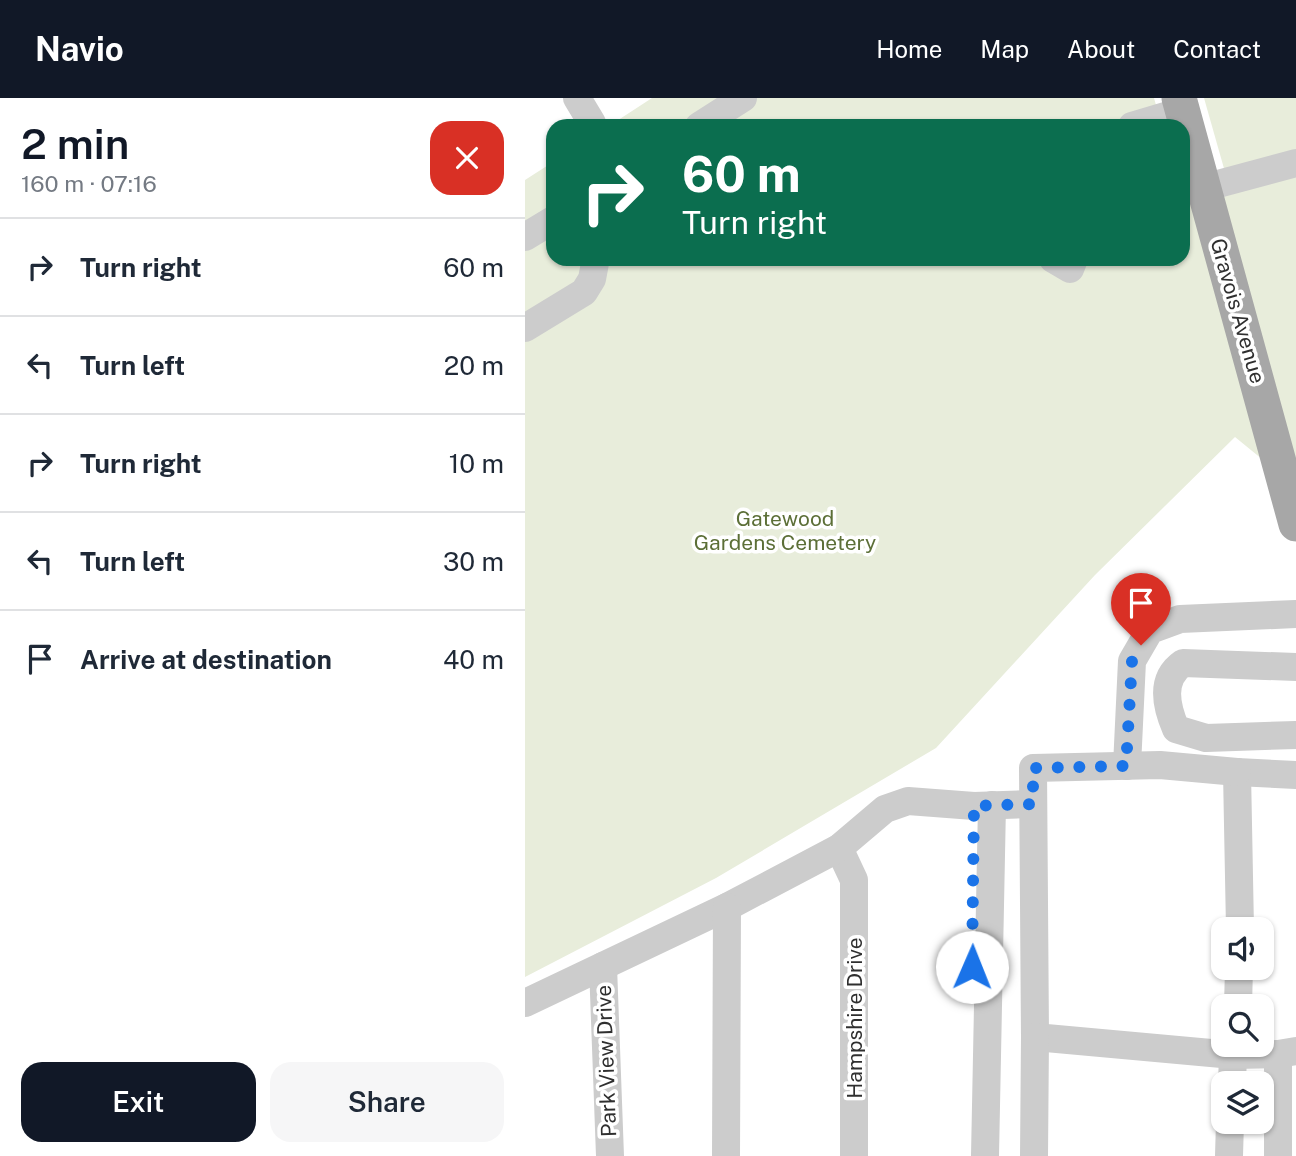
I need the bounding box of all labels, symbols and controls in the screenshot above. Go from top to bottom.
text: Navio [35,30,124,68]
text: Home [876,35,942,63]
text: Map [980,35,1029,63]
text: About [1067,35,1135,63]
text: Contact [1173,35,1261,63]
text: 2 min [21,119,129,168]
button: close [430,121,504,195]
text: 60 m [682,145,801,203]
icon: right [567,147,658,238]
text: 160 m · 07:16 [21,170,157,197]
text: Turn right [682,204,827,241]
street label: Gravois Avenue [1205,236,1271,386]
icon: right [21,248,59,286]
text: Turn right [80,252,202,283]
text: 60 m [443,252,504,283]
icon: left [21,346,59,384]
text: Turn left [80,350,185,381]
text: 20 m [444,350,504,381]
icon: right [21,444,59,482]
text: Turn right [80,448,202,479]
text: 10 m [449,448,504,479]
park label: Gatewood Gardens Cemetery [694,506,876,555]
icon: left [21,542,59,580]
text: Turn left [80,546,185,577]
text: 30 m [443,546,504,577]
pin [1111,573,1171,645]
icon: arrive [1122,584,1160,622]
icon: arrive [21,640,59,678]
text: Arrive at destination [80,644,332,675]
text: 40 m [443,644,504,675]
map controls [1211,917,1274,1134]
button: sound [1211,917,1274,980]
position arrow [935,930,1009,1004]
street label: Hampshire Drive [842,937,867,1099]
street label: Park View Drive [591,985,621,1137]
button: search [1211,994,1274,1057]
button: Exit [21,1062,256,1142]
button: Share [270,1062,504,1142]
button: layers [1211,1071,1274,1134]

